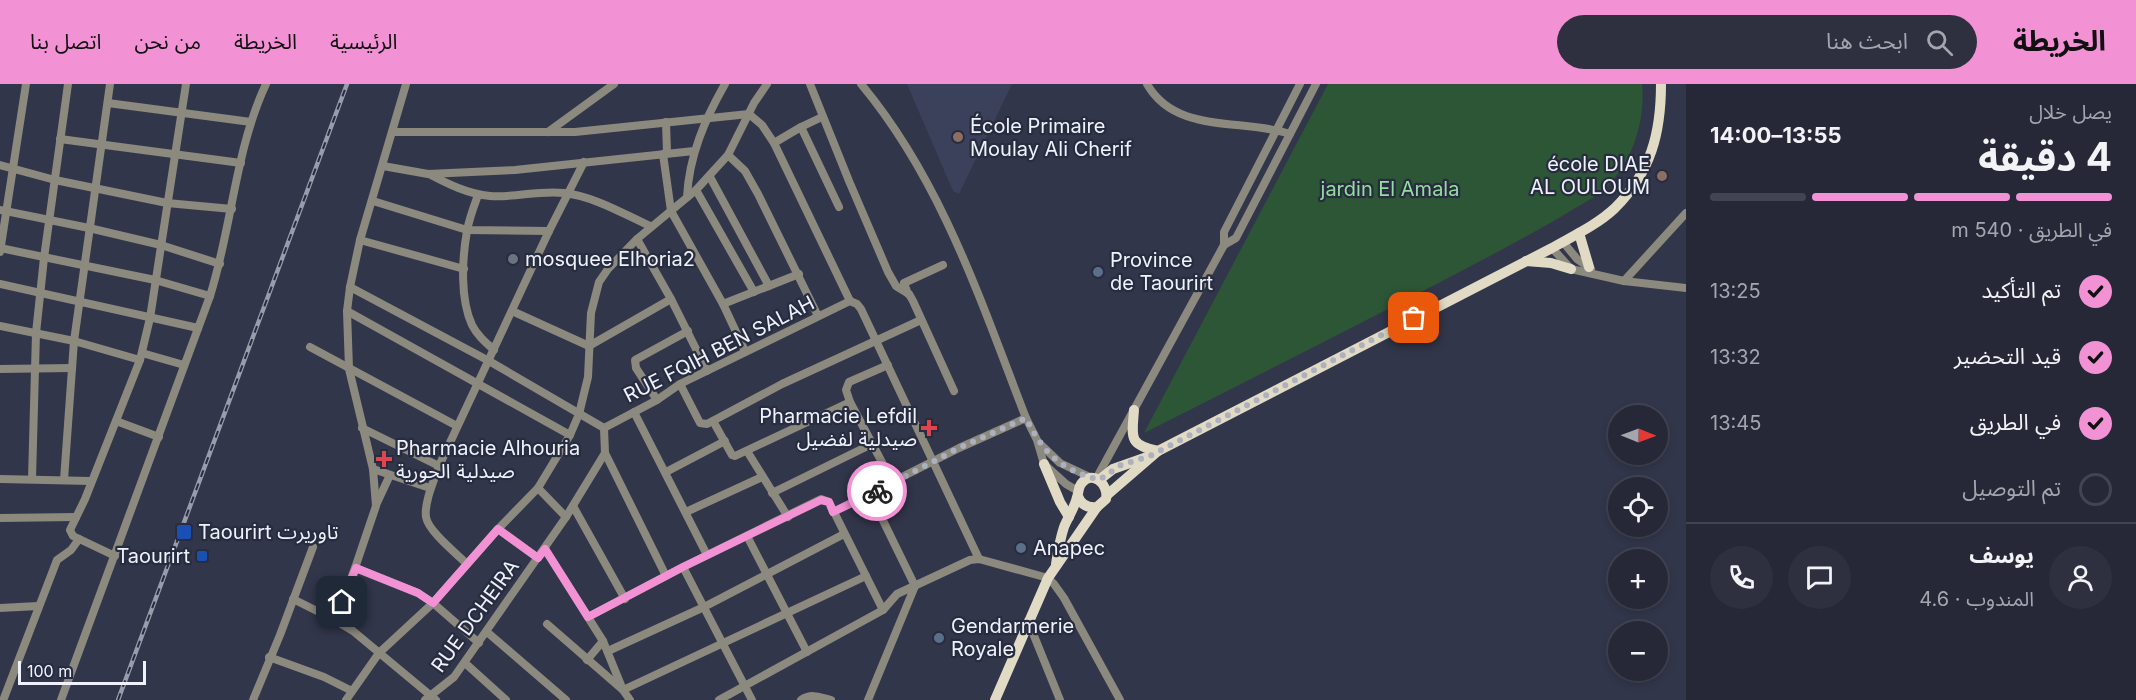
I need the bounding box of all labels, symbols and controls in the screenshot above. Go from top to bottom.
search box [1557,15,1977,69]
text: الخريطة [2013,24,2106,58]
icon: search [1923,26,1956,59]
text: ابحث هنا [1826,28,1908,54]
text: اتصل بنا [30,29,101,54]
text: من نحن [134,29,201,54]
text: الخريطة [234,29,297,54]
text: الرئيسية [330,29,397,54]
text: يصل خلال [2029,100,2112,124]
place label: École Primaire Moulay Ali Cherif [970,113,1132,161]
text: 13:55–14:00 [1710,122,1842,148]
marker: École Primaire Moulay Ali Cherif [951,130,965,144]
text: 4 دقيقة [1978,133,2112,180]
place label: école DIAE AL OULOUM [1530,152,1650,199]
marker: école DIAE AL OULOUM [1655,169,1669,183]
park label: jardin El Amala [1320,177,1459,201]
text: في الطريق · 540 m [1951,218,2112,242]
place label: mosquee Elhoria2 [525,247,695,271]
place label: Province de Taourirt [1110,248,1214,295]
marker: mosquee Elhoria2 [506,252,520,266]
marker: Province de Taourirt [1091,265,1105,279]
icon: check [2079,275,2112,308]
text: تم التأكيد [1981,277,2061,303]
text: 13:25 [1710,279,1761,303]
street label: RUE FQIH BEN SALAH [620,290,818,408]
pin [1388,292,1439,343]
icon: bag [1397,301,1430,334]
icon: check [2079,341,2112,374]
text: قيد التحضير [1954,343,2061,369]
text: 13:32 [1710,345,1761,369]
place label: Pharmacie Lefdil صيدلية لفضيل [759,404,917,451]
north arrow [1608,405,1668,465]
map controls [1608,405,1668,681]
icon: check [2079,407,2112,440]
text: في الطريق [1970,409,2061,435]
text: 13:45 [1710,411,1761,435]
marker: Pharmacie Lefdil صيدلية لفضيل [922,421,936,435]
place label: Pharmacie Alhouria صيدلية الحورية [396,436,580,483]
marker: Pharmacie Alhouria صيدلية الحورية [377,452,391,466]
courier [847,461,907,521]
icon: bike [861,475,894,508]
text: تم التوصيل [1962,475,2061,501]
button: locate [1608,477,1668,537]
place label: Taourirt تاوريرت [198,520,339,544]
marker: Taourirt تاوريرت [175,523,193,541]
place label: Anapec [1033,536,1105,560]
marker: Anapec [1014,541,1028,555]
text: يوسف [1969,542,2034,568]
place label: Taourirt [116,544,190,568]
button: phone [1710,546,1773,609]
button: chat [1788,546,1851,609]
button: person [2049,546,2112,609]
marker: Taourirt [195,549,209,563]
button: + [1608,549,1668,609]
street label: RUE DCHEIRA [426,555,524,677]
pin [316,576,367,627]
icon: home [325,585,358,618]
text: المندوب · 4.6 [1919,587,2034,611]
place label: Gendarmerie Royale [951,614,1074,661]
button: − [1608,621,1668,681]
marker: Gendarmerie Royale [932,631,946,645]
scale bar [18,658,146,686]
text: 100 m [27,661,72,681]

